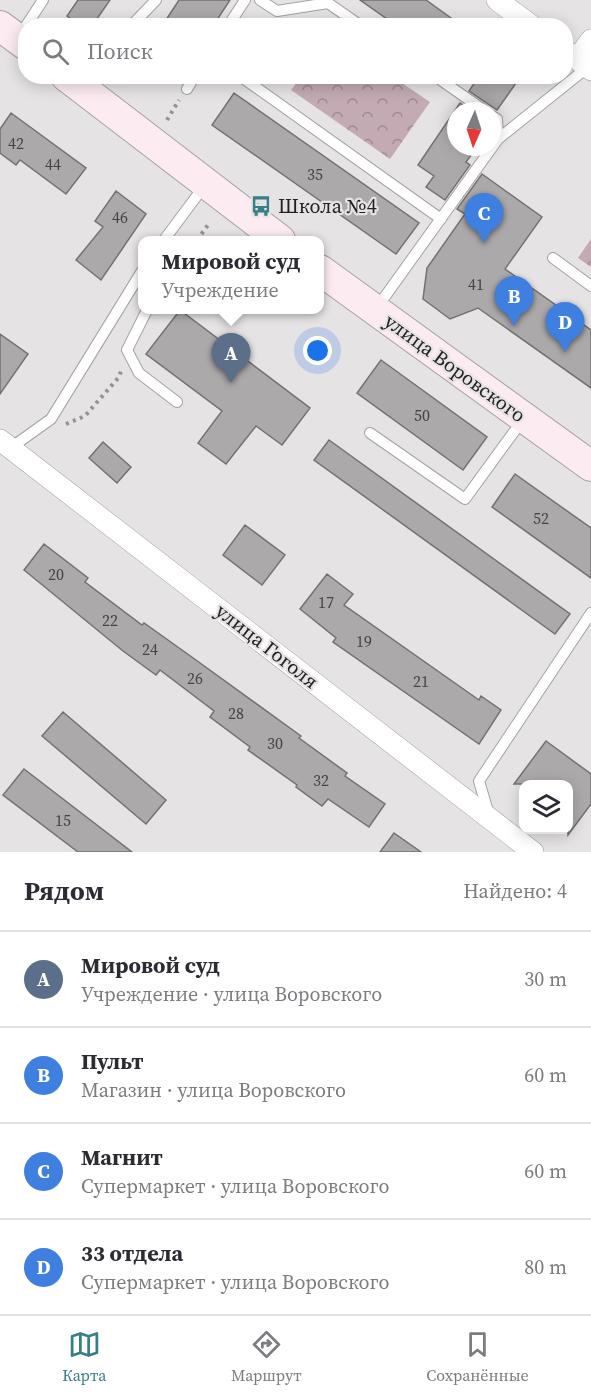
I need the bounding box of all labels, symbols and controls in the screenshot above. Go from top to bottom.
search box [18,18,573,84]
icon: search [39,35,72,68]
text: Поиск [87,36,153,66]
north arrow [447,102,501,156]
house number: 42 [8,132,24,154]
house number: 44 [45,153,61,175]
house number: 35 [307,163,323,185]
place label: Школа №4 [278,192,377,220]
bus stop icon: Школа №4 [249,194,273,218]
pin: C [464,194,504,243]
house number: 46 [112,206,128,228]
popup [138,236,324,314]
text: Мировой суд [162,246,300,276]
house number: 41 [468,273,484,295]
text: Учреждение [162,276,279,304]
pin: B [494,276,534,326]
pin: D [546,302,584,352]
street label: улица Воровского [379,307,531,429]
pin: A [212,334,250,383]
your location [303,336,332,365]
house number: 50 [414,404,430,426]
house number: 52 [533,507,549,529]
house number: 20 [48,563,64,585]
house number: 17 [318,591,334,613]
street label: улица Гоголя [210,597,324,695]
house number: 22 [102,609,118,631]
house number: 19 [356,630,372,652]
house number: 24 [142,638,158,660]
house number: 26 [187,667,203,689]
house number: 21 [413,670,429,692]
house number: 28 [228,702,244,724]
house number: 30 [267,732,283,754]
house number: 32 [313,769,329,791]
map controls [519,780,573,834]
button: layers [519,780,573,834]
house number: 15 [55,809,71,831]
text: Рядом [24,873,104,909]
text: Найдено: 4 [463,877,567,905]
text: Мировой суд [81,950,220,980]
text: A [37,965,50,993]
text: 30 m [524,965,567,993]
text: Учреждение · улица Воровского [81,980,382,1008]
text: Пульт [81,1046,143,1076]
text: B [37,1061,50,1089]
text: 60 m [524,1061,567,1089]
text: Магазин · улица Воровского [81,1076,346,1104]
text: Магнит [81,1142,163,1172]
text: C [37,1157,50,1185]
text: 60 m [524,1157,567,1185]
text: Супермаркет · улица Воровского [81,1172,389,1200]
text: 33 отдела [81,1238,183,1268]
text: D [36,1253,51,1281]
text: 80 m [524,1253,567,1281]
text: Супермаркет · улица Воровского [81,1268,389,1296]
tab: Карта [62,1328,106,1386]
tab: Маршрут [231,1328,302,1386]
tab: Сохранённые [426,1328,529,1386]

